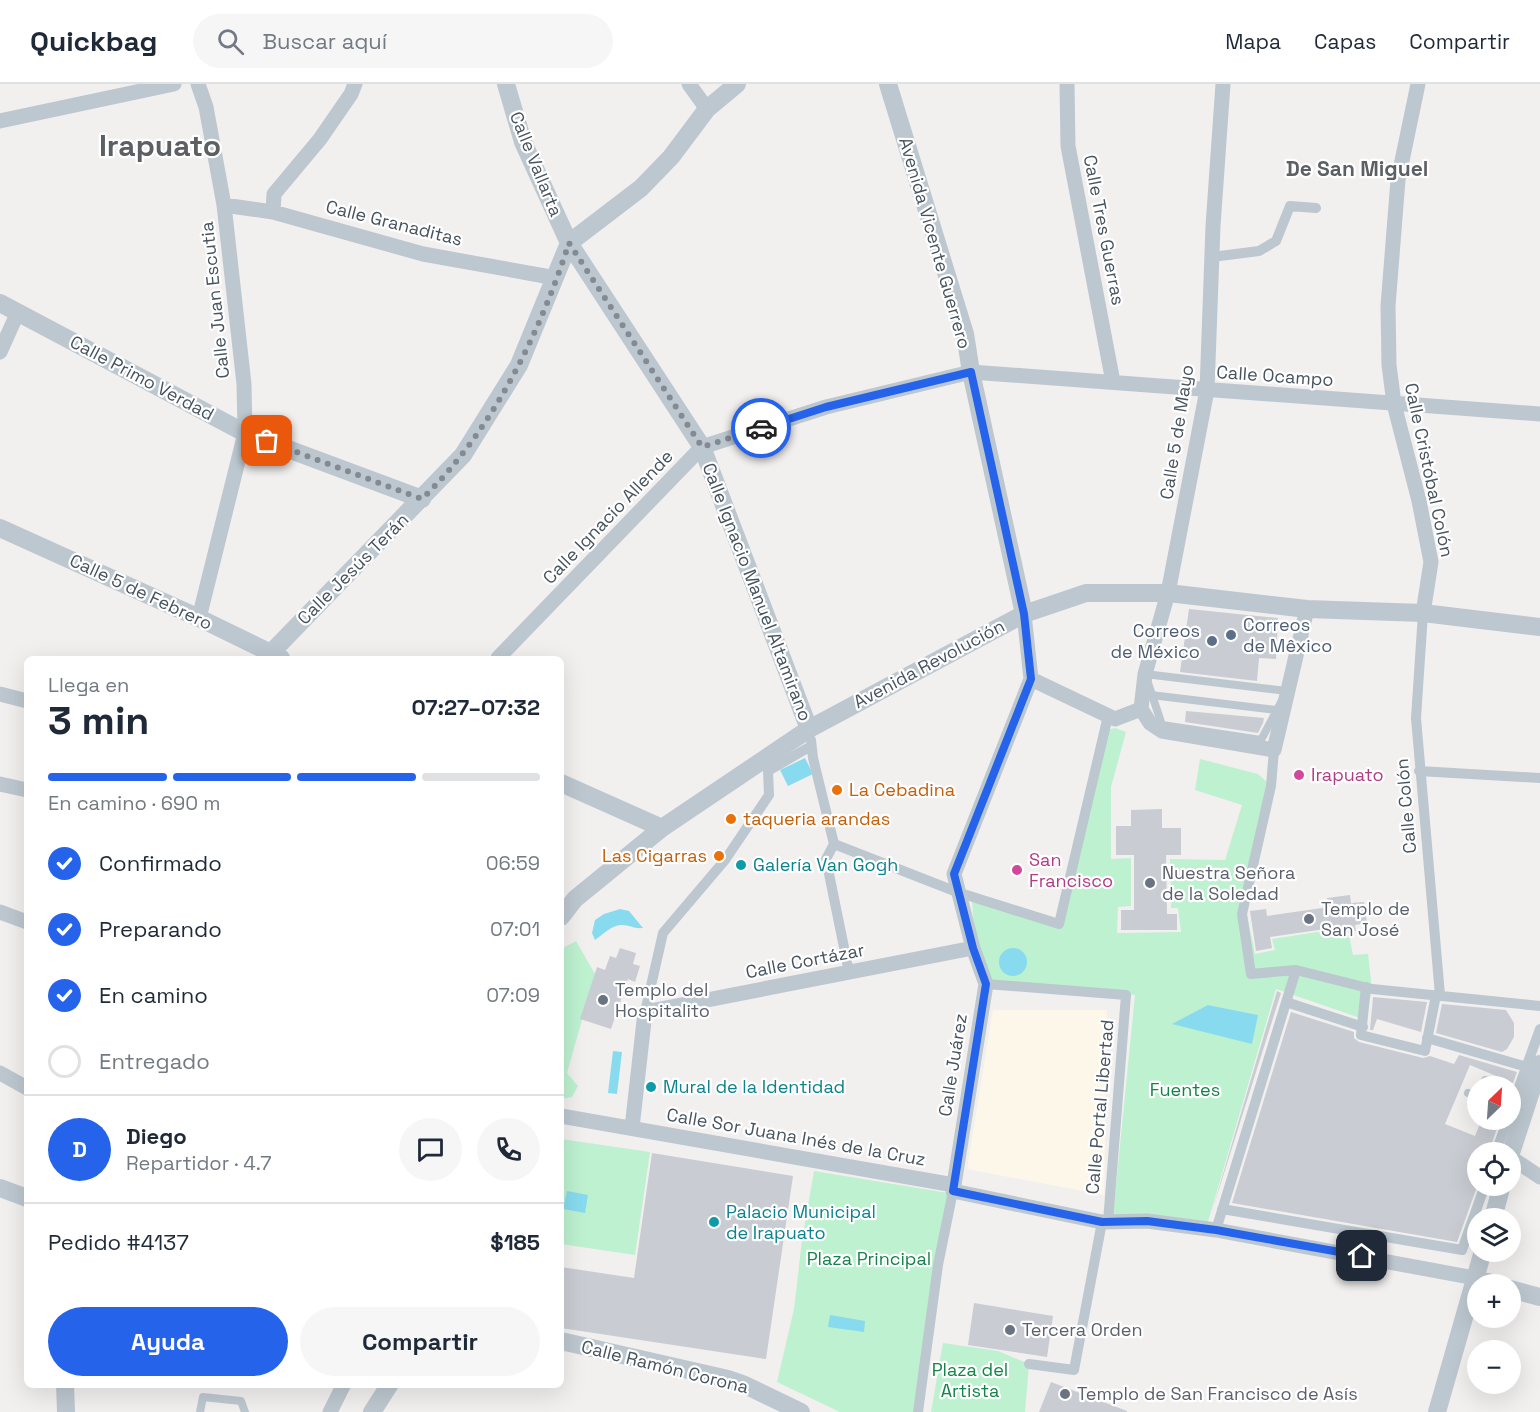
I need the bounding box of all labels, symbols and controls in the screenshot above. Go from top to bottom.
search box [193,14,613,68]
text: Quickbag [30,23,157,59]
icon: search [214,25,247,58]
text: Buscar aquí [262,27,387,55]
text: Mapa [1225,28,1281,55]
text: Capas [1314,28,1376,55]
text: Compartir [1409,28,1510,55]
street label: Calle Vallarta [505,108,568,220]
district label: Irapuato [99,126,221,165]
street label: Avenida Vicente Guerrero [894,135,977,351]
street label: Calle Tres Guerras [1079,153,1130,307]
district label: De San Miguel [1286,155,1428,182]
street label: Calle Granaditas [323,194,465,251]
street label: Calle Juan Escutia [195,220,234,380]
street label: Calle Primo Verdad [66,330,218,425]
street label: Calle Ocampo [1216,360,1334,391]
street label: Calle 5 de Mayo [1155,363,1199,501]
street label: Calle Cristóbal Colón [1400,381,1459,559]
courier [731,398,791,458]
icon: car [745,412,778,445]
pin [241,415,292,466]
icon: bag [250,424,283,457]
street label: Calle Ignacio Allende [538,445,678,589]
street label: Calle Ignacio Manuel Altamirano [698,460,817,724]
street label: Calle Jesús Terán [292,508,413,629]
street label: Calle 5 de Febrero [66,548,216,635]
place label: Correos de Mêxico [1243,613,1332,657]
street label: Avenida Revolución [849,614,1008,713]
place label: Correos de México [1111,619,1200,663]
marker: Correos de Mêxico [1224,628,1238,642]
marker: Correos de México [1205,634,1219,648]
text: Llega en [48,672,129,698]
text: 07:27–07:32 [411,693,540,721]
text: 3 min [48,696,149,745]
street label: Calle Colón [1390,758,1421,854]
place label: Irapuato [1311,763,1384,786]
marker: Irapuato [1292,768,1306,782]
place label: La Cebadina [849,778,955,801]
marker: La Cebadina [830,783,844,797]
text: En camino · 690 m [48,790,221,816]
place label: taqueria arandas [743,807,890,830]
marker: taqueria arandas [724,812,738,826]
place label: Las Cigarras [602,844,707,867]
icon: check [48,847,81,880]
place label: San Francisco [1029,848,1113,892]
text: Confirmado [99,849,222,877]
marker: Las Cigarras [712,849,726,863]
text: 06:59 [486,850,540,876]
place label: Galería Van Gogh [753,853,898,876]
marker: Galería Van Gogh [734,858,748,872]
place label: Nuestra Señora de la Soledad [1162,861,1295,905]
marker: San Francisco [1010,863,1024,877]
marker: Nuestra Señora de la Soledad [1143,876,1157,890]
place label: Templo de San José [1321,897,1410,941]
marker: Templo de San José [1302,912,1316,926]
icon: check [48,913,81,946]
text: Preparando [99,915,222,943]
text: 07:01 [490,916,540,942]
street label: Calle Cortázar [744,938,866,983]
place label: Templo del Hospitalito [615,978,710,1022]
icon: check [48,979,81,1012]
text: En camino [99,981,208,1009]
text: 07:09 [486,982,540,1008]
marker: Templo del Hospitalito [596,993,610,1007]
street label: Calle Juárez [933,1012,972,1118]
street label: Calle Portal Libertad [1080,1019,1119,1195]
text: Entregado [99,1047,210,1075]
place label: Mural de la Identidad [663,1075,845,1098]
north arrow [1467,1076,1521,1130]
map controls [1467,1076,1521,1394]
park label: Fuentes [1150,1078,1220,1101]
marker: Mural de la Identidad [644,1080,658,1094]
street label: Calle Sor Juana Inés de la Cruz [665,1102,927,1171]
button: chat [399,1118,462,1181]
button: phone [477,1118,540,1181]
text: Diego [126,1122,187,1150]
text: D [72,1135,87,1163]
button: locate [1467,1142,1521,1196]
text: Repartidor · 4.7 [126,1150,271,1176]
place label: Palacio Municipal de Irapuato [726,1200,876,1244]
button: layers [1467,1208,1521,1262]
marker: Palacio Municipal de Irapuato [707,1215,721,1229]
text: Pedido #4137 [48,1228,189,1256]
text: $185 [490,1228,540,1256]
pin [1336,1230,1387,1281]
icon: home [1345,1239,1378,1272]
park label: Plaza Principal [807,1247,931,1270]
button: + [1467,1274,1521,1328]
button: Ayuda [48,1307,288,1376]
button: Compartir [300,1307,540,1376]
place label: Tercera Orden [1022,1318,1143,1341]
marker: Tercera Orden [1003,1323,1017,1337]
street label: Calle Ramón Corona [579,1335,751,1398]
button: − [1467,1340,1521,1394]
park label: Plaza del Artista [932,1358,1008,1402]
place label: Templo de San Francisco de Asís [1077,1382,1358,1405]
marker: Templo de San Francisco de Asís [1058,1387,1072,1401]

